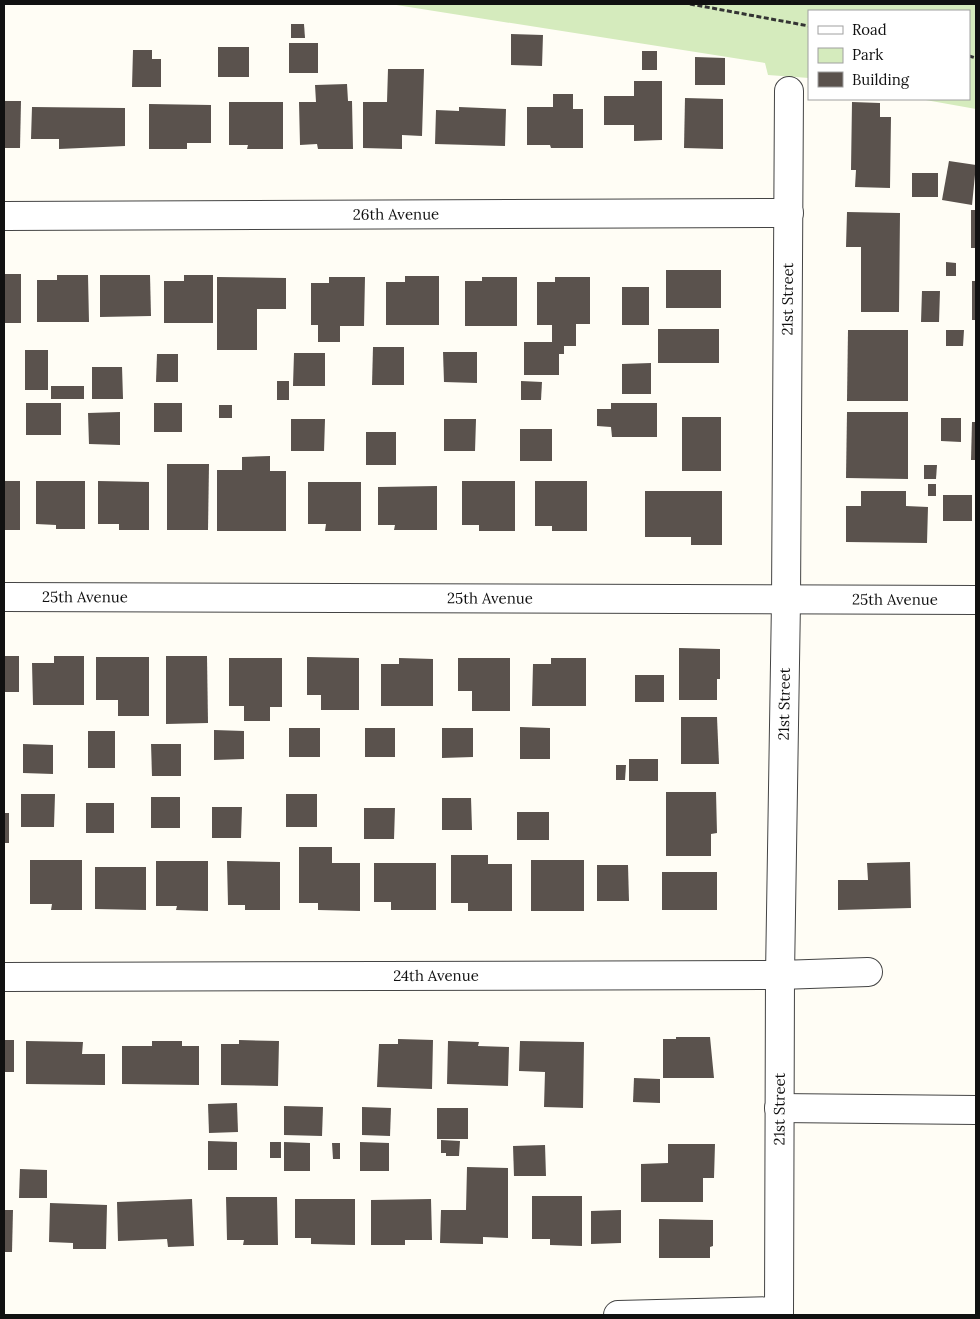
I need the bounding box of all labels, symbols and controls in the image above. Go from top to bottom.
legend [808,10,970,100]
text: Road [852,20,887,39]
text: Park [852,45,883,64]
text: Building [852,70,910,89]
street label: 26th Avenue [353,204,439,224]
street label: 21st Street [778,262,797,336]
street label: 25th Avenue [42,587,128,606]
street label: 25th Avenue [447,588,533,608]
street label: 25th Avenue [852,590,938,609]
street label: 21st Street [774,667,794,741]
street label: 24th Avenue [393,966,479,985]
street label: 21st Street [769,1072,789,1145]

